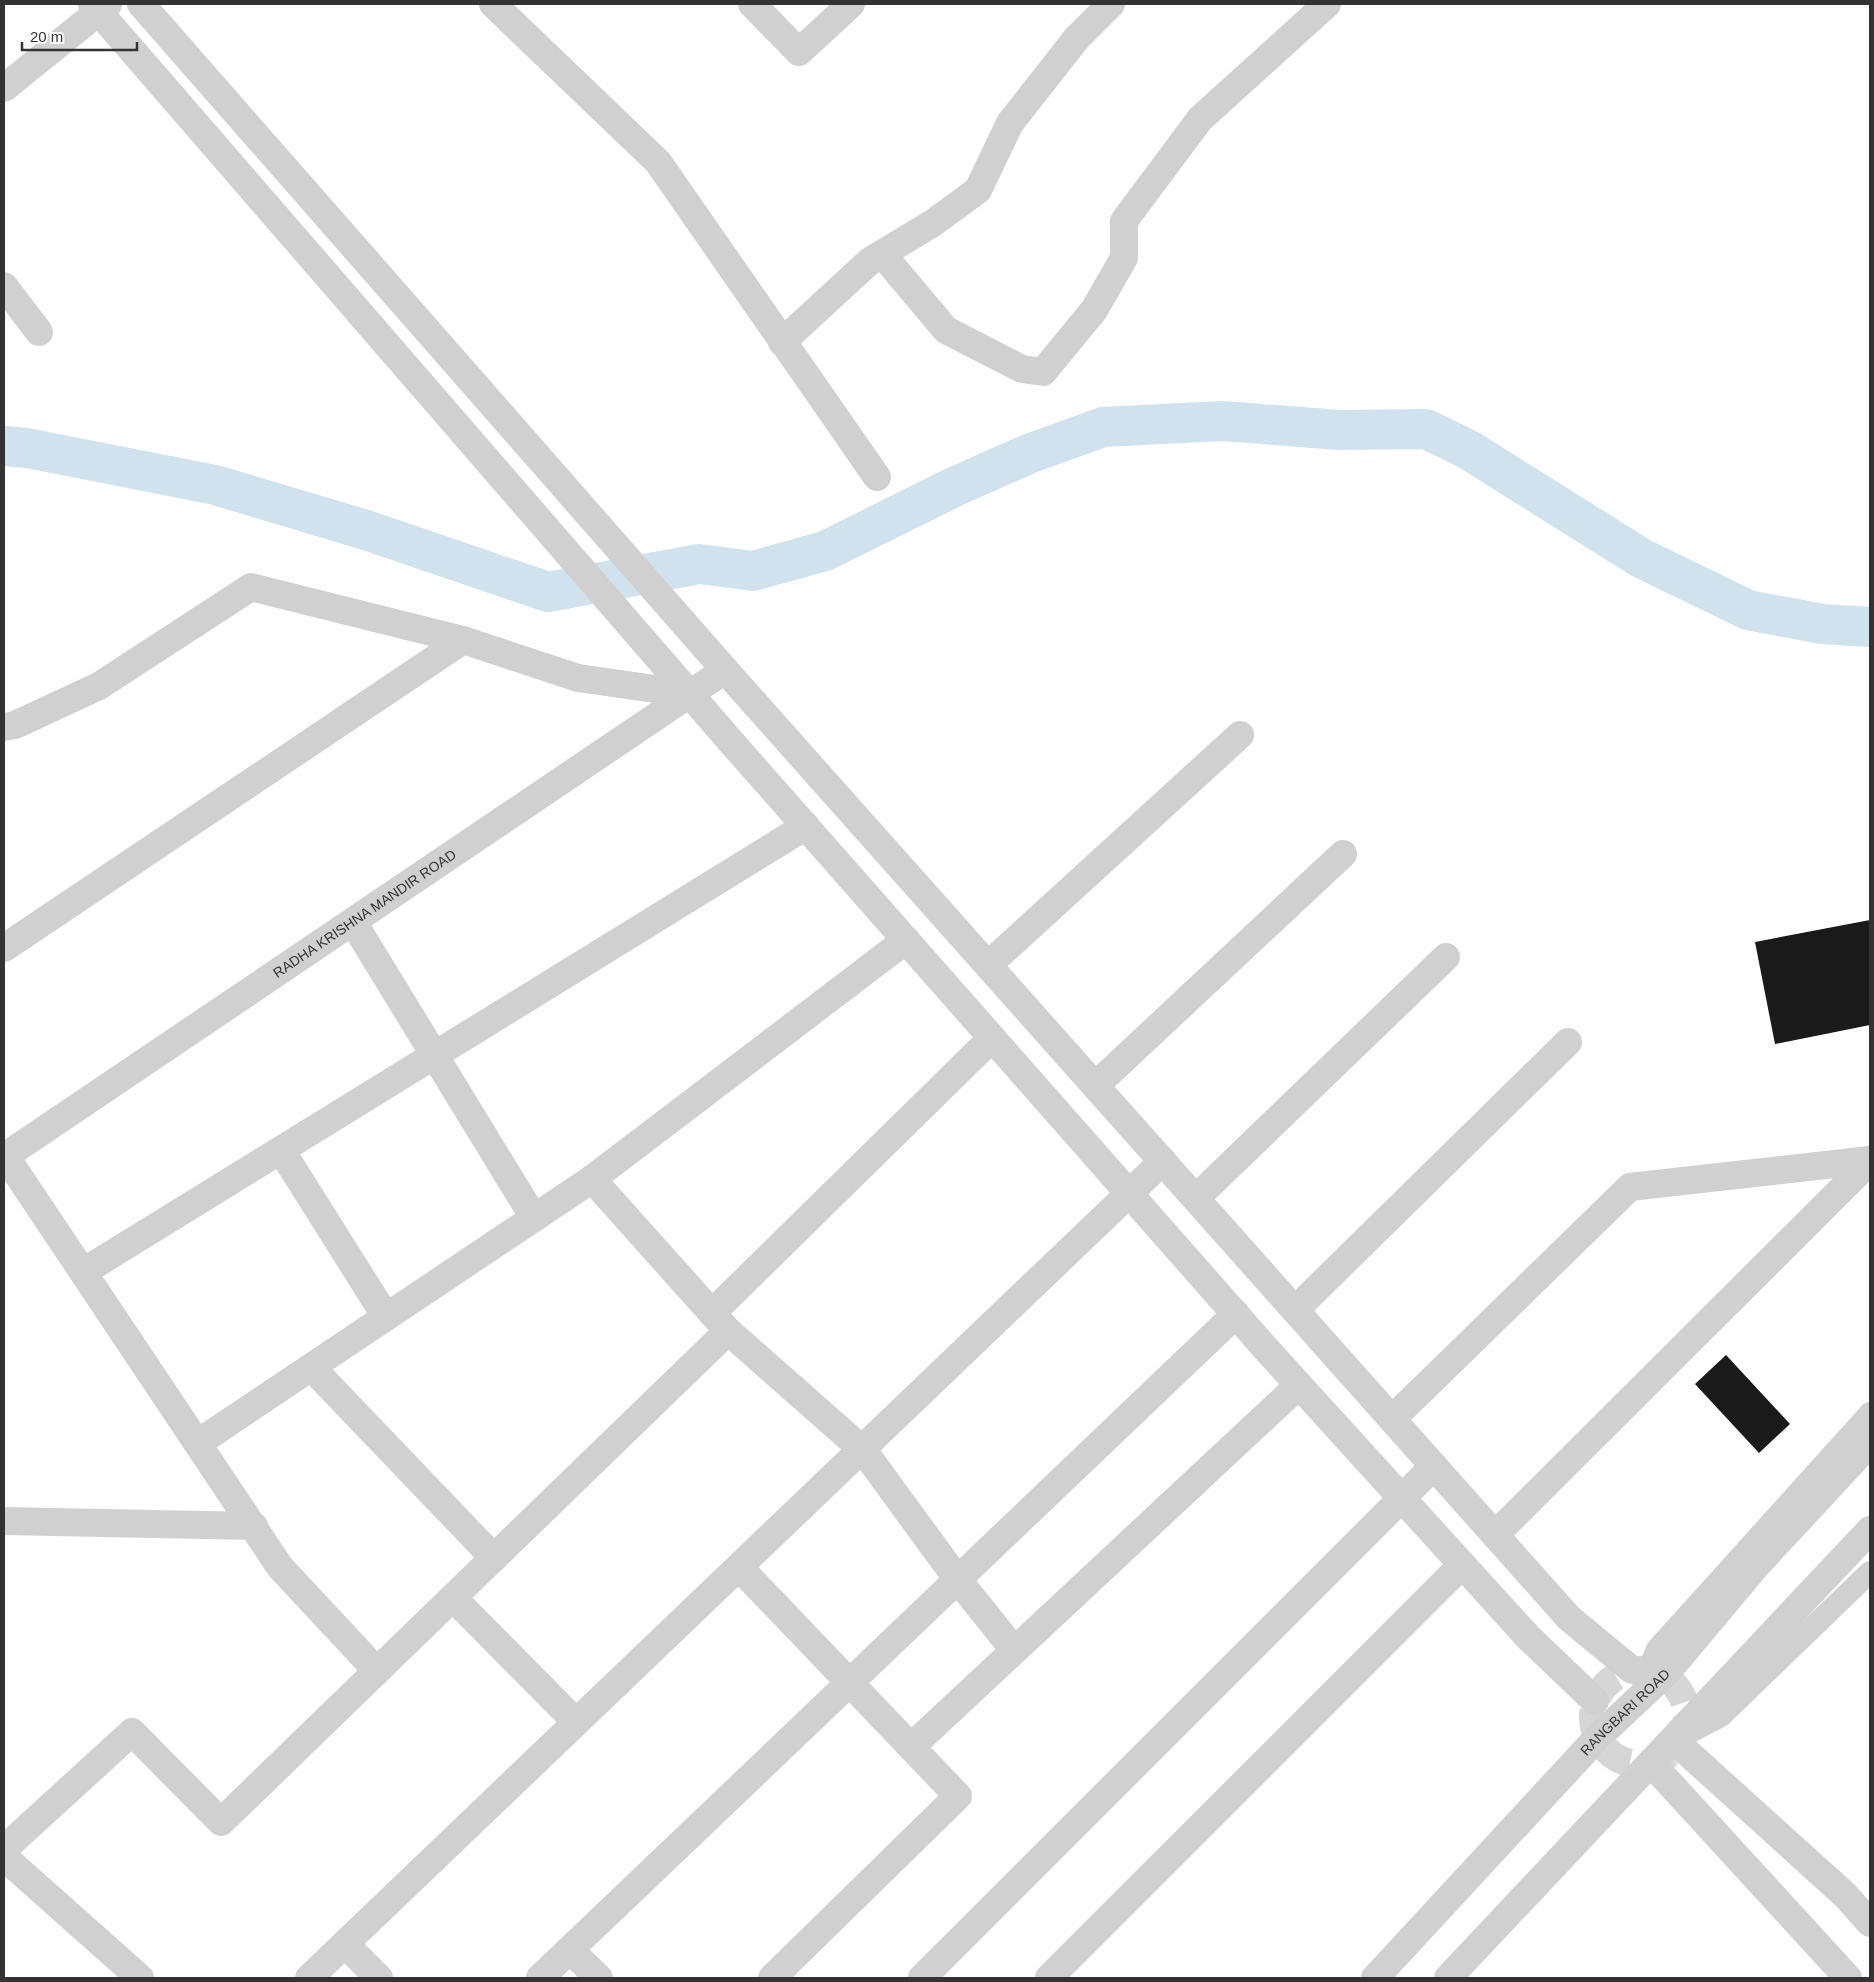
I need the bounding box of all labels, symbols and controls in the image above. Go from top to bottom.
scale bar [22,20,138,52]
text: 20 m [30,28,63,45]
street label: RADHA KRISHNA MANDIR ROAD [270,846,459,981]
street label: RANGBARI ROAD [1577,1666,1673,1759]

